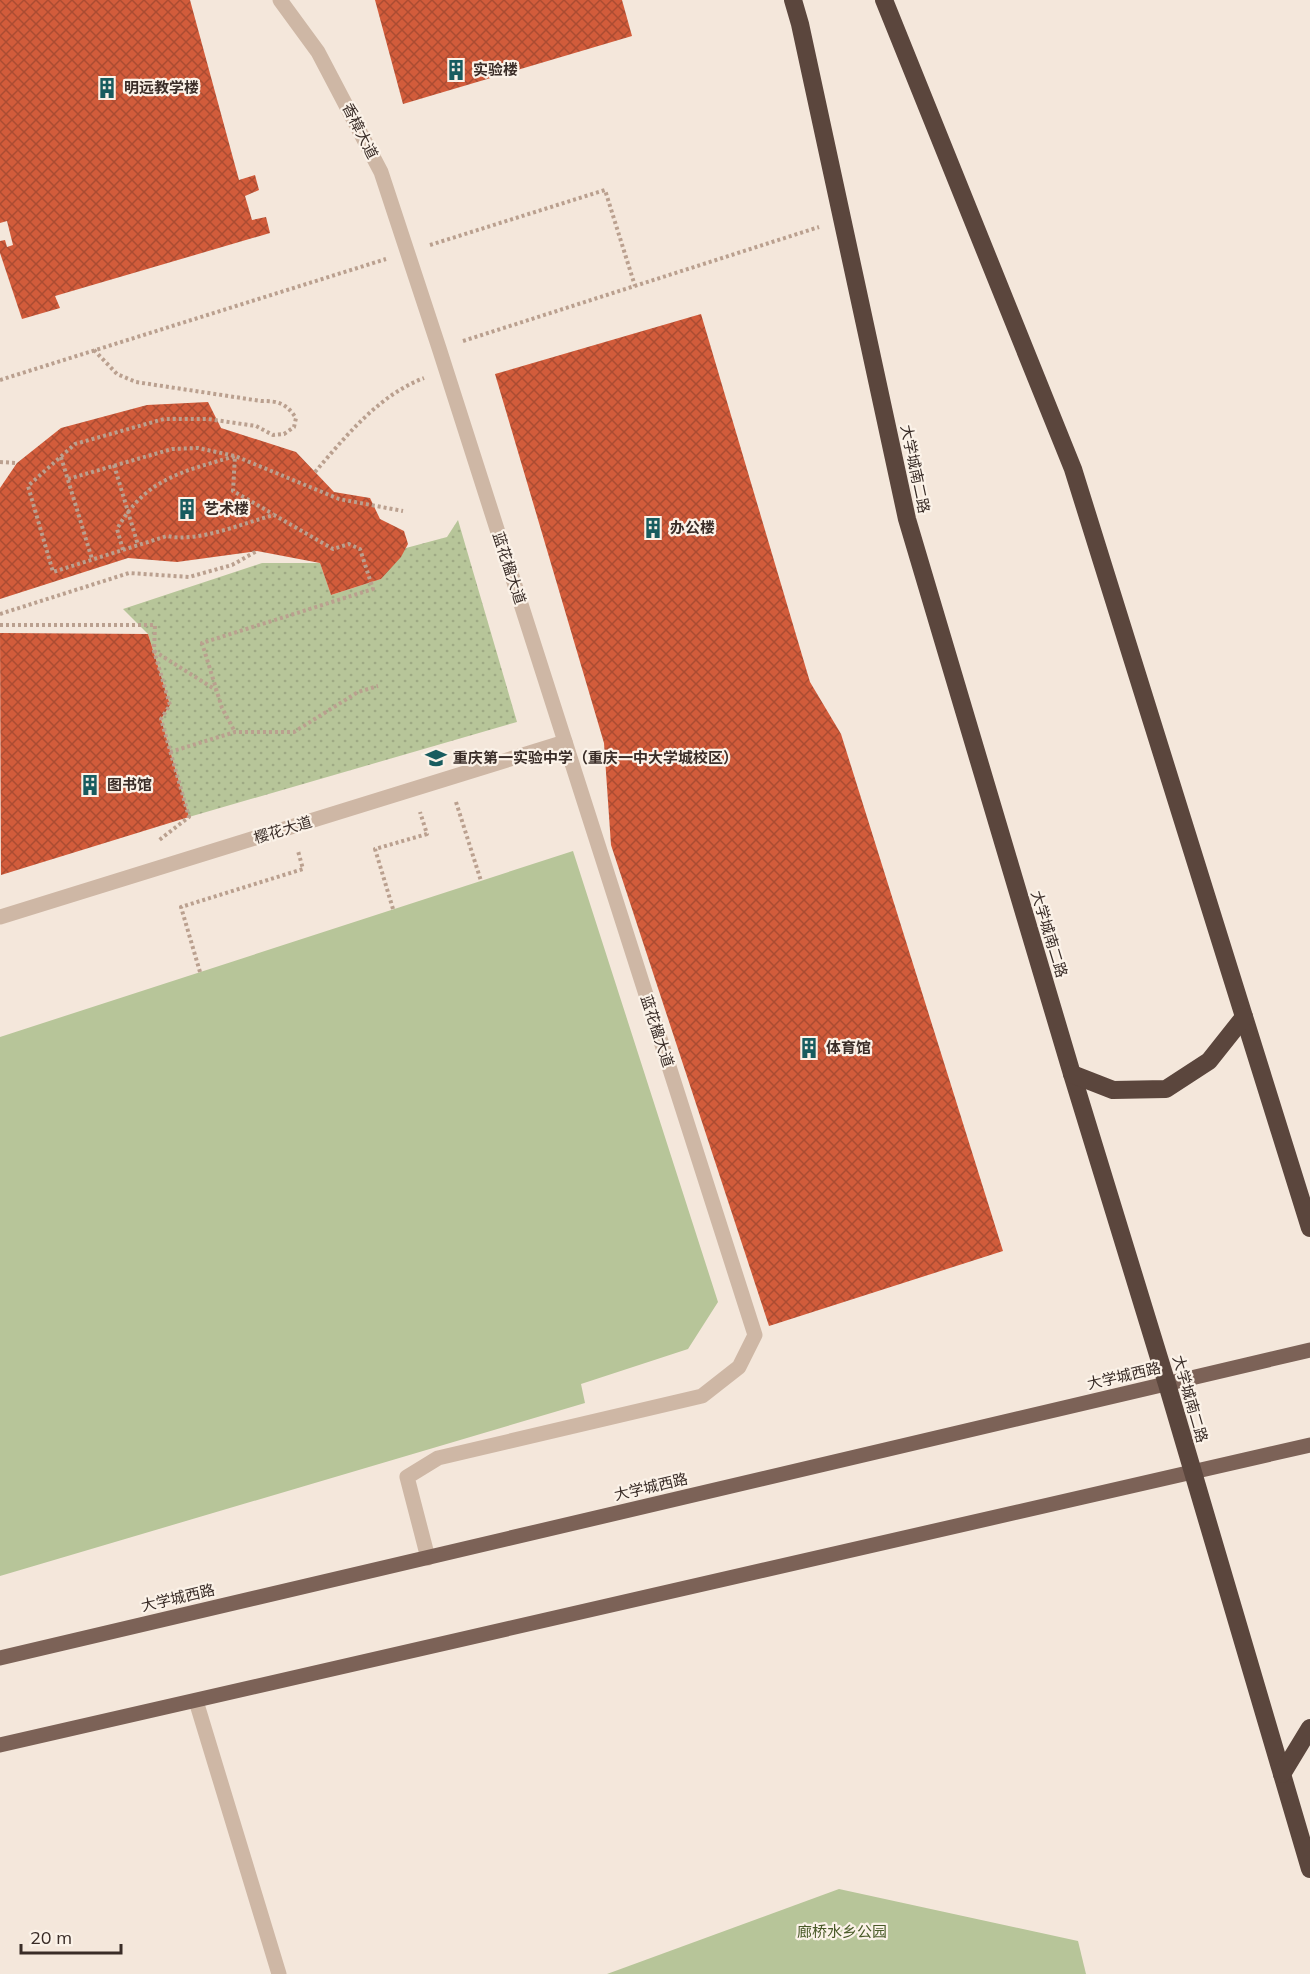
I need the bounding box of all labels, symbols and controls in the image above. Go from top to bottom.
building icon: 实验楼 [444,58,468,82]
place label: 实验楼 [473,60,518,79]
building icon: 明远教学楼 [95,76,119,100]
place label: 明远教学楼 [124,78,199,97]
street label: 香樟大道 [338,100,383,162]
street label: 大学城南二路 [897,423,934,515]
building icon: 艺术楼 [175,497,199,521]
place label: 艺术楼 [204,499,249,518]
building icon: 办公楼 [641,516,665,540]
place label: 办公楼 [670,518,715,537]
street label: 蓝花楹大道 [489,529,530,606]
school or university icon: 重庆第一实验中学（重庆一中大学城校区） [424,746,448,770]
place label: 重庆第一实验中学（重庆一中大学城校区） [453,748,738,767]
building icon: 图书馆 [78,773,102,797]
place label: 图书馆 [107,775,152,794]
street label: 樱花大道 [251,812,314,847]
street label: 大学城南二路 [1027,888,1072,980]
street label: 蓝花楹大道 [637,992,678,1069]
building icon: 体育馆 [797,1036,821,1060]
place label: 体育馆 [826,1038,871,1057]
street label: 大学城南二路 [1169,1353,1212,1445]
street label: 大学城西路 [1085,1358,1163,1393]
street label: 大学城西路 [612,1469,690,1504]
street label: 大学城西路 [139,1580,217,1615]
scale bar [21,1917,122,1955]
park label: 廊桥水乡公园 [797,1922,887,1941]
text: 20 m [30,1926,72,1949]

